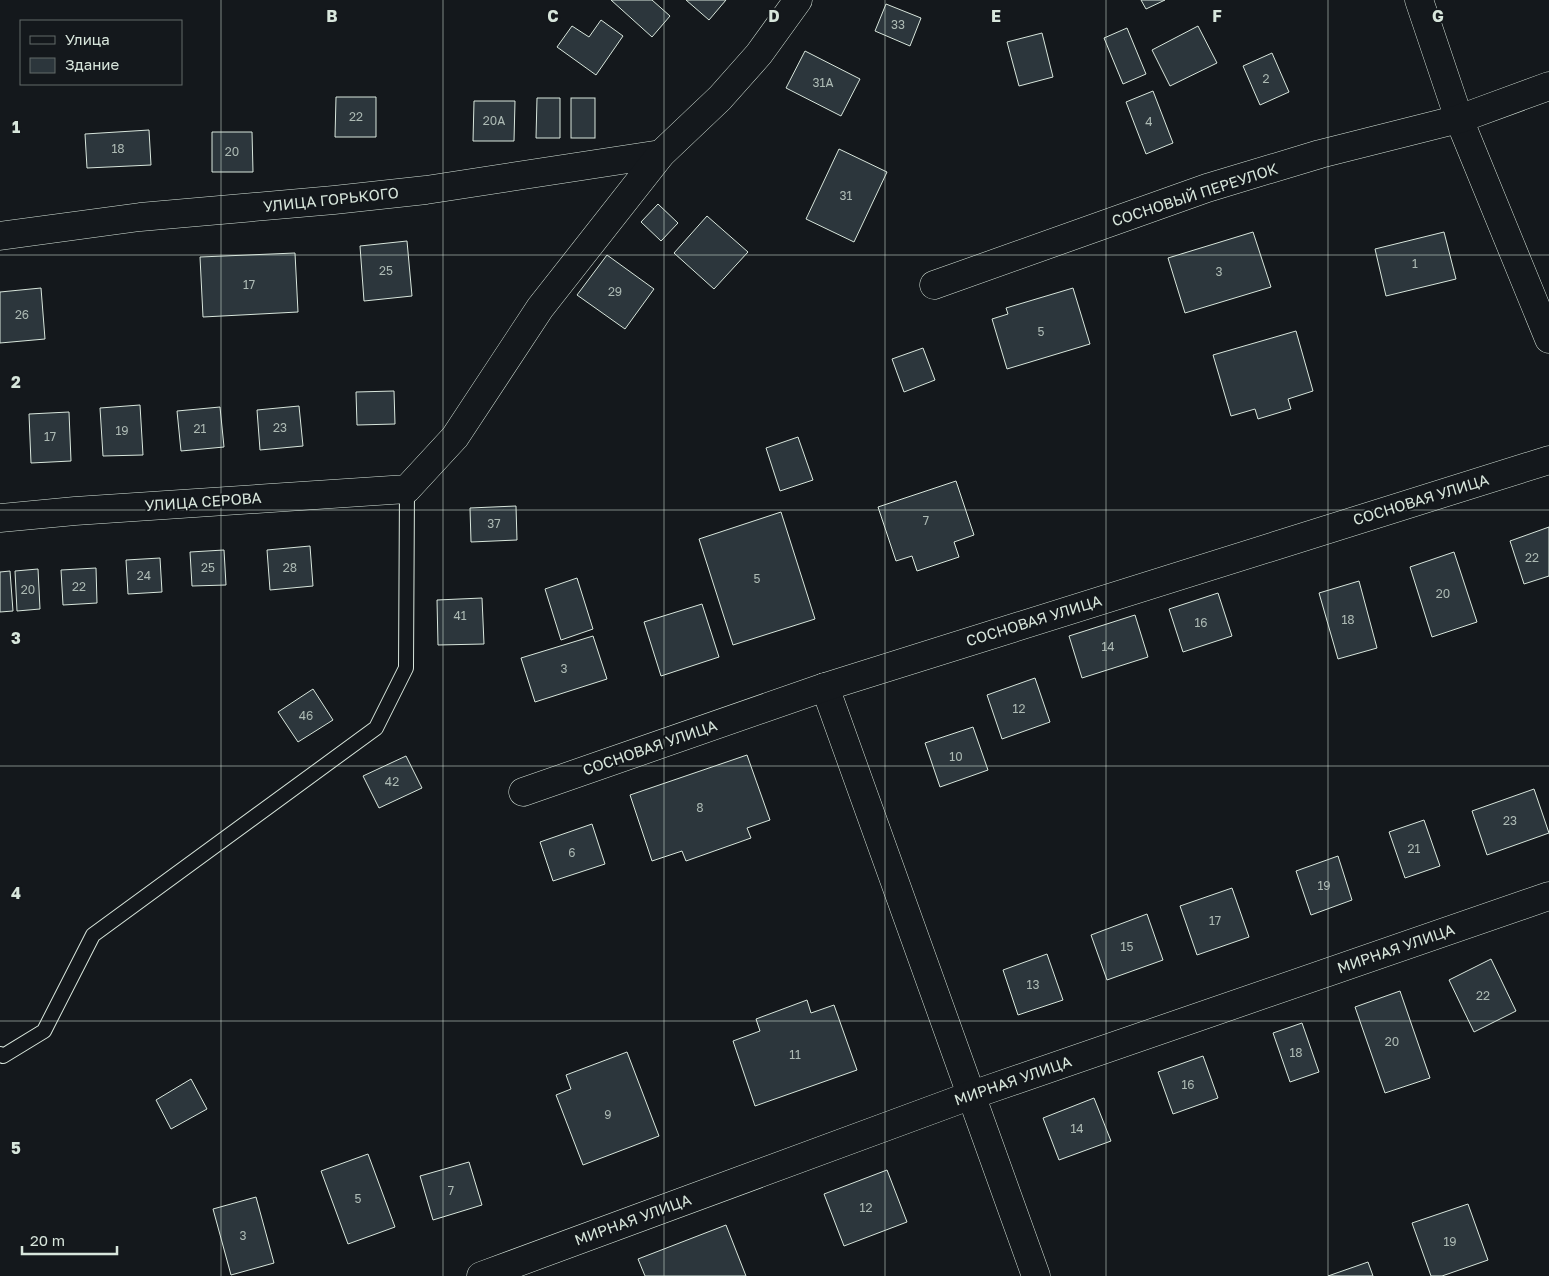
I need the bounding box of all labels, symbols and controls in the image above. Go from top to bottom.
text: B [326,6,338,26]
text: C [547,6,559,26]
text: D [768,6,780,26]
text: E [991,6,1001,26]
text: F [1212,6,1222,26]
text: G [1432,6,1444,26]
house number: 33 [891,17,905,32]
legend [20,20,182,85]
text: Улица [65,30,110,48]
text: Здание [65,55,119,73]
house number: 2 [1263,71,1270,86]
house number: 31А [813,75,833,90]
house number: 22 [349,109,363,124]
house number: 20А [483,113,505,128]
house number: 4 [1145,114,1153,129]
text: 1 [12,117,20,137]
house number: 18 [111,141,125,156]
house number: 20 [225,144,239,159]
street label: СОСНОВЫЙ ПЕРЕУЛОК [1109,159,1280,229]
street label: УЛИЦА ГОРЬКОГО [262,183,400,215]
house number: 31 [840,188,853,203]
house number: 1 [1412,256,1418,271]
house number: 25 [379,263,393,278]
house number: 3 [1215,264,1223,279]
house number: 17 [243,277,255,292]
house number: 29 [608,284,622,299]
house number: 26 [15,307,29,322]
house number: 5 [1038,324,1045,339]
text: 2 [11,372,21,392]
house number: 23 [273,420,287,435]
house number: 21 [194,421,207,436]
house number: 19 [115,423,129,438]
house number: 17 [44,429,56,444]
street label: СОСНОВАЯ УЛИЦА [1351,470,1491,528]
street label: УЛИЦА СЕРОВА [144,488,262,514]
house number: 7 [923,513,929,528]
house number: 37 [487,516,501,531]
house number: 22 [1525,550,1539,565]
house number: 25 [201,560,215,575]
house number: 28 [283,560,297,575]
house number: 24 [137,568,151,583]
house number: 5 [754,571,761,586]
house number: 22 [72,579,86,594]
house number: 20 [21,582,35,597]
house number: 20 [1436,586,1450,601]
street label: СОСНОВАЯ УЛИЦА [964,591,1104,649]
house number: 41 [453,608,467,623]
house number: 18 [1341,612,1355,627]
house number: 16 [1194,615,1208,630]
text: 3 [11,628,21,648]
house number: 14 [1101,639,1115,654]
house number: 3 [560,661,568,676]
house number: 12 [1013,701,1025,716]
house number: 46 [299,708,313,723]
street label: СОСНОВАЯ УЛИЦА [580,716,719,779]
house number: 10 [949,749,963,764]
house number: 42 [385,774,399,789]
house number: 8 [696,800,704,815]
house number: 23 [1503,813,1517,828]
house number: 21 [1408,841,1421,856]
house number: 6 [568,845,576,860]
house number: 19 [1317,878,1331,893]
text: 4 [11,883,21,903]
house number: 17 [1209,913,1221,928]
street label: МИРНАЯ УЛИЦА [1335,920,1457,977]
house number: 15 [1121,939,1133,954]
house number: 13 [1027,977,1039,992]
house number: 22 [1476,988,1490,1003]
house number: 20 [1385,1034,1399,1049]
house number: 18 [1289,1045,1303,1060]
house number: 11 [789,1047,801,1062]
street label: МИРНАЯ УЛИЦА [952,1052,1074,1109]
house number: 16 [1181,1077,1195,1092]
house number: 9 [604,1107,612,1122]
house number: 14 [1070,1121,1084,1136]
text: 5 [11,1138,21,1158]
house number: 7 [448,1183,454,1198]
street label: МИРНАЯ УЛИЦА [572,1190,693,1249]
house number: 5 [355,1191,362,1206]
house number: 12 [860,1200,872,1215]
scale bar [22,1224,118,1256]
house number: 3 [239,1228,247,1243]
text: 20 m [30,1231,65,1249]
house number: 19 [1443,1234,1457,1249]

